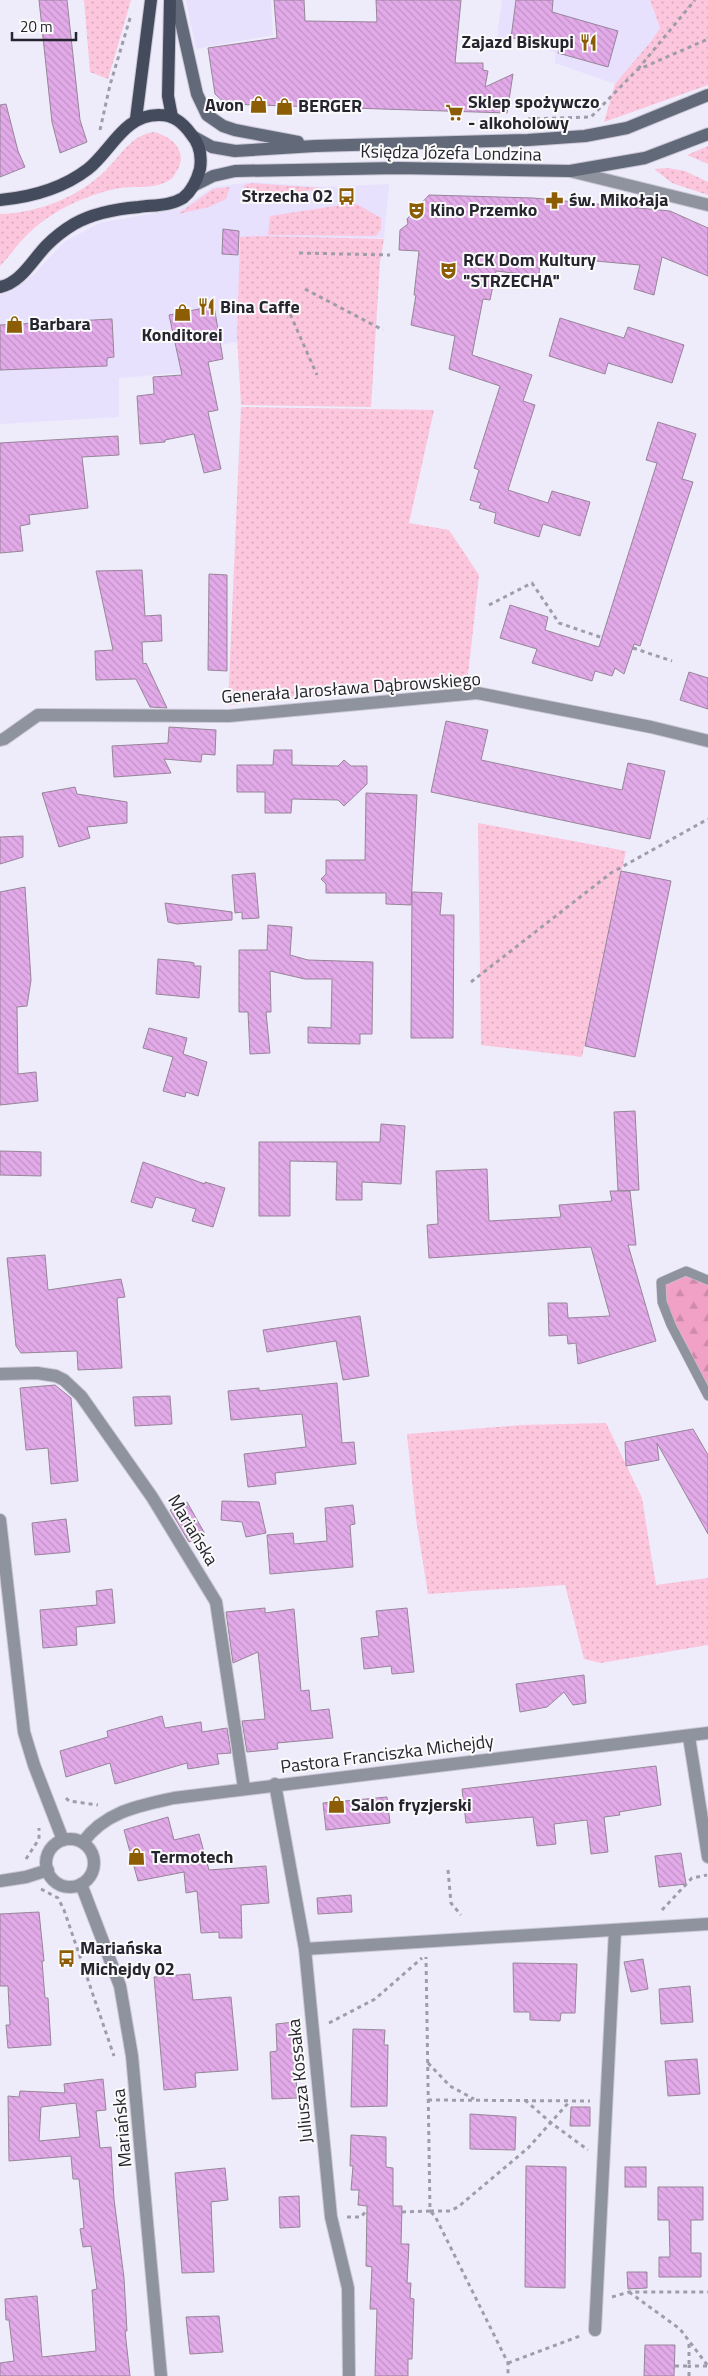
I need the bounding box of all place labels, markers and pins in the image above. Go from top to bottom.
place label: Zajazd Biskupi [462,28,574,55]
restaurant icon: Zajazd Biskupi [578,32,598,52]
place label: Sklep spożywczo - alkoholowy [468,88,600,136]
place label: Avon [205,91,244,118]
place label: BERGER [298,92,362,119]
shop icon: Avon [248,95,268,115]
shop icon: BERGER [274,96,294,116]
supermarket icon: Sklep spożywczo - alkoholowy [444,102,464,122]
place label: Strzecha 02 [241,182,333,209]
bus stop icon: Strzecha 02 [337,186,357,206]
place label: św. Mikołaja [569,186,668,213]
pharmacy icon: św. Mikołaja [545,190,565,210]
place label: Kino Przemko [430,196,537,223]
theatre icon: Kino Przemko [406,200,426,220]
place label: RCK Dom Kultury "STRZECHA" [463,246,596,294]
theatre icon: RCK Dom Kultury "STRZECHA" [439,260,459,280]
place label: Bina Caffe [220,293,300,320]
restaurant icon: Bina Caffe [196,297,216,317]
shop icon: Konditorei [172,302,192,322]
place label: Barbara [29,310,91,337]
shop icon: Barbara [5,314,25,334]
place label: Konditorei [141,321,223,348]
place label: Salon fryzjerski [351,1791,472,1818]
shop icon: Salon fryzjerski [327,1795,347,1815]
place label: Termotech [151,1843,234,1870]
shop icon: Termotech [127,1847,147,1867]
place label: Mariańska Michejdy 02 [80,1934,175,1982]
bus stop icon: Mariańska Michejdy 02 [56,1948,76,1968]

